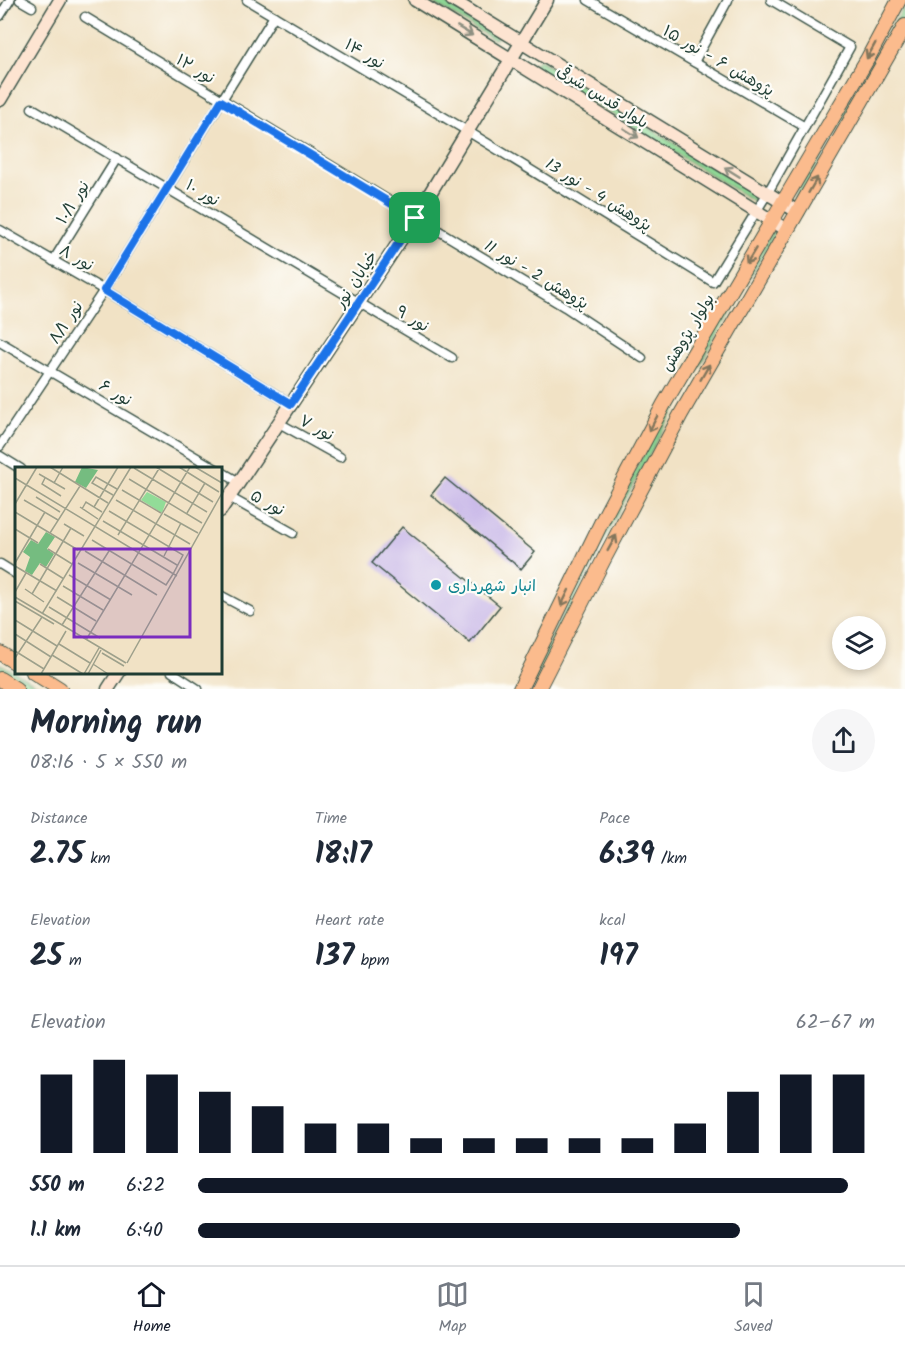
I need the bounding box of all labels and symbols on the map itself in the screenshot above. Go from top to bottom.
street label: پژوهش ۶ - نور ۱۵ [658,19,779,104]
one-way arrow [456,25,473,37]
street label: نور ۱۴ [339,33,389,76]
one-way arrow [865,42,876,60]
street label: نور ۱۲ [171,48,219,91]
street label: بلوار قدس شرقی [551,59,653,135]
one-way arrow [622,128,639,140]
street label: پژوهش 4 - نور 13 [540,152,657,238]
one-way arrow [724,166,741,178]
street label: نور ۱۰ [180,173,224,213]
street label: نور ۱۰/۱ [50,176,96,230]
one-way arrow [808,177,820,194]
pin [389,192,440,243]
street label: پژوهش 2 - نور 11 [479,234,593,316]
street label: نور ۸ [54,238,98,278]
street label: خیابان نور [328,246,384,315]
one-way arrow [745,247,757,264]
street label: بولوار پژوهش [655,289,721,377]
street label: نور ۸/۱ [43,296,90,350]
street label: نور ۹ [391,300,434,339]
one-way arrow [700,364,712,381]
street label: نور ۶ [94,374,137,413]
street label: نور ۷ [294,409,338,448]
one-way arrow [647,415,659,432]
inset map [15,467,222,674]
street label: نور ۵ [245,484,289,523]
one-way arrow [607,535,619,552]
place label: انبار شهرداری [448,574,536,599]
marker: انبار شهرداری [429,578,443,592]
one-way arrow [558,589,570,607]

